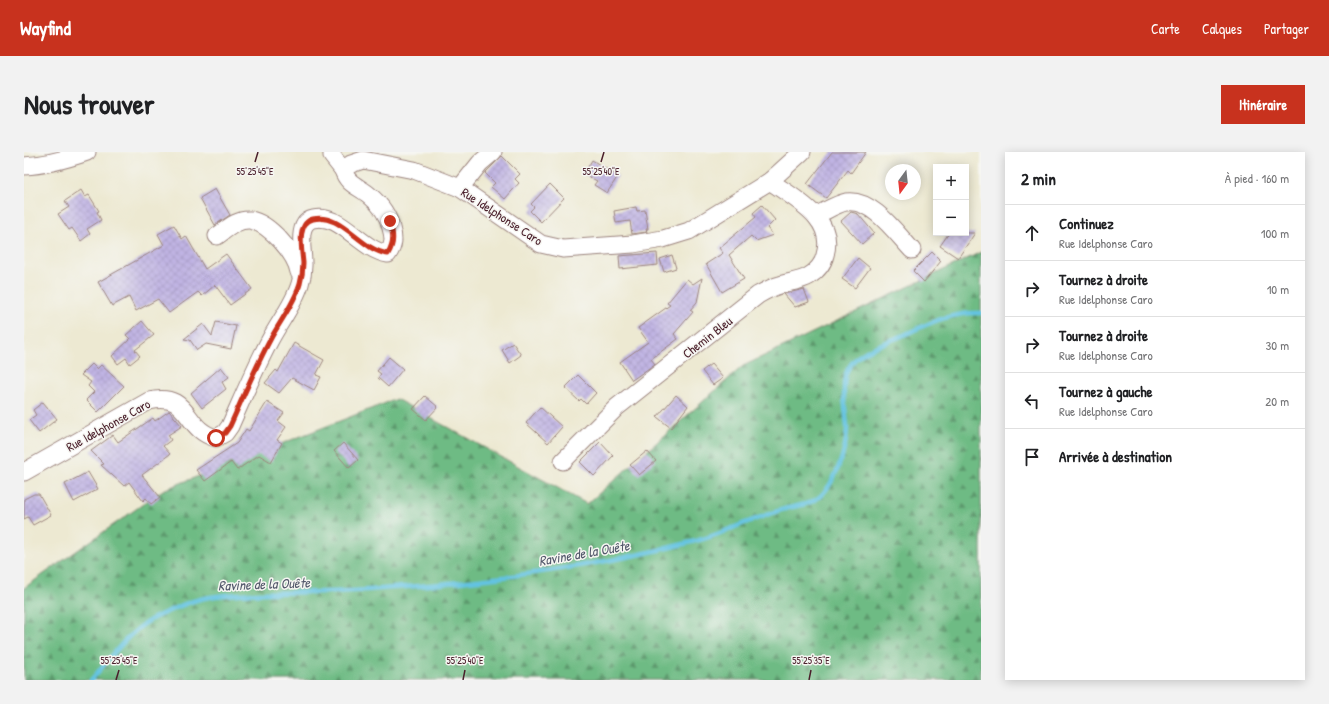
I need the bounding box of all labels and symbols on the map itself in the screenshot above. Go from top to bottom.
north arrow [885,164,921,200]
text: 55°25'45"E [237,165,274,178]
text: 55°25'40"E [582,165,620,178]
street label: Rue Idelphonse Caro [458,183,546,249]
route end [381,212,399,230]
street label: Chemin Bleu [678,312,736,362]
street label: Rue Idelphonse Caro [63,394,153,456]
route start [207,429,225,447]
water label: Ravine de la Ouête [537,535,632,570]
water label: Ravine de la Ouête [218,572,312,595]
text: 55°25'45"E [101,654,138,667]
text: 55°25'40"E [446,654,484,667]
text: 55°25'35"E [792,654,830,667]

